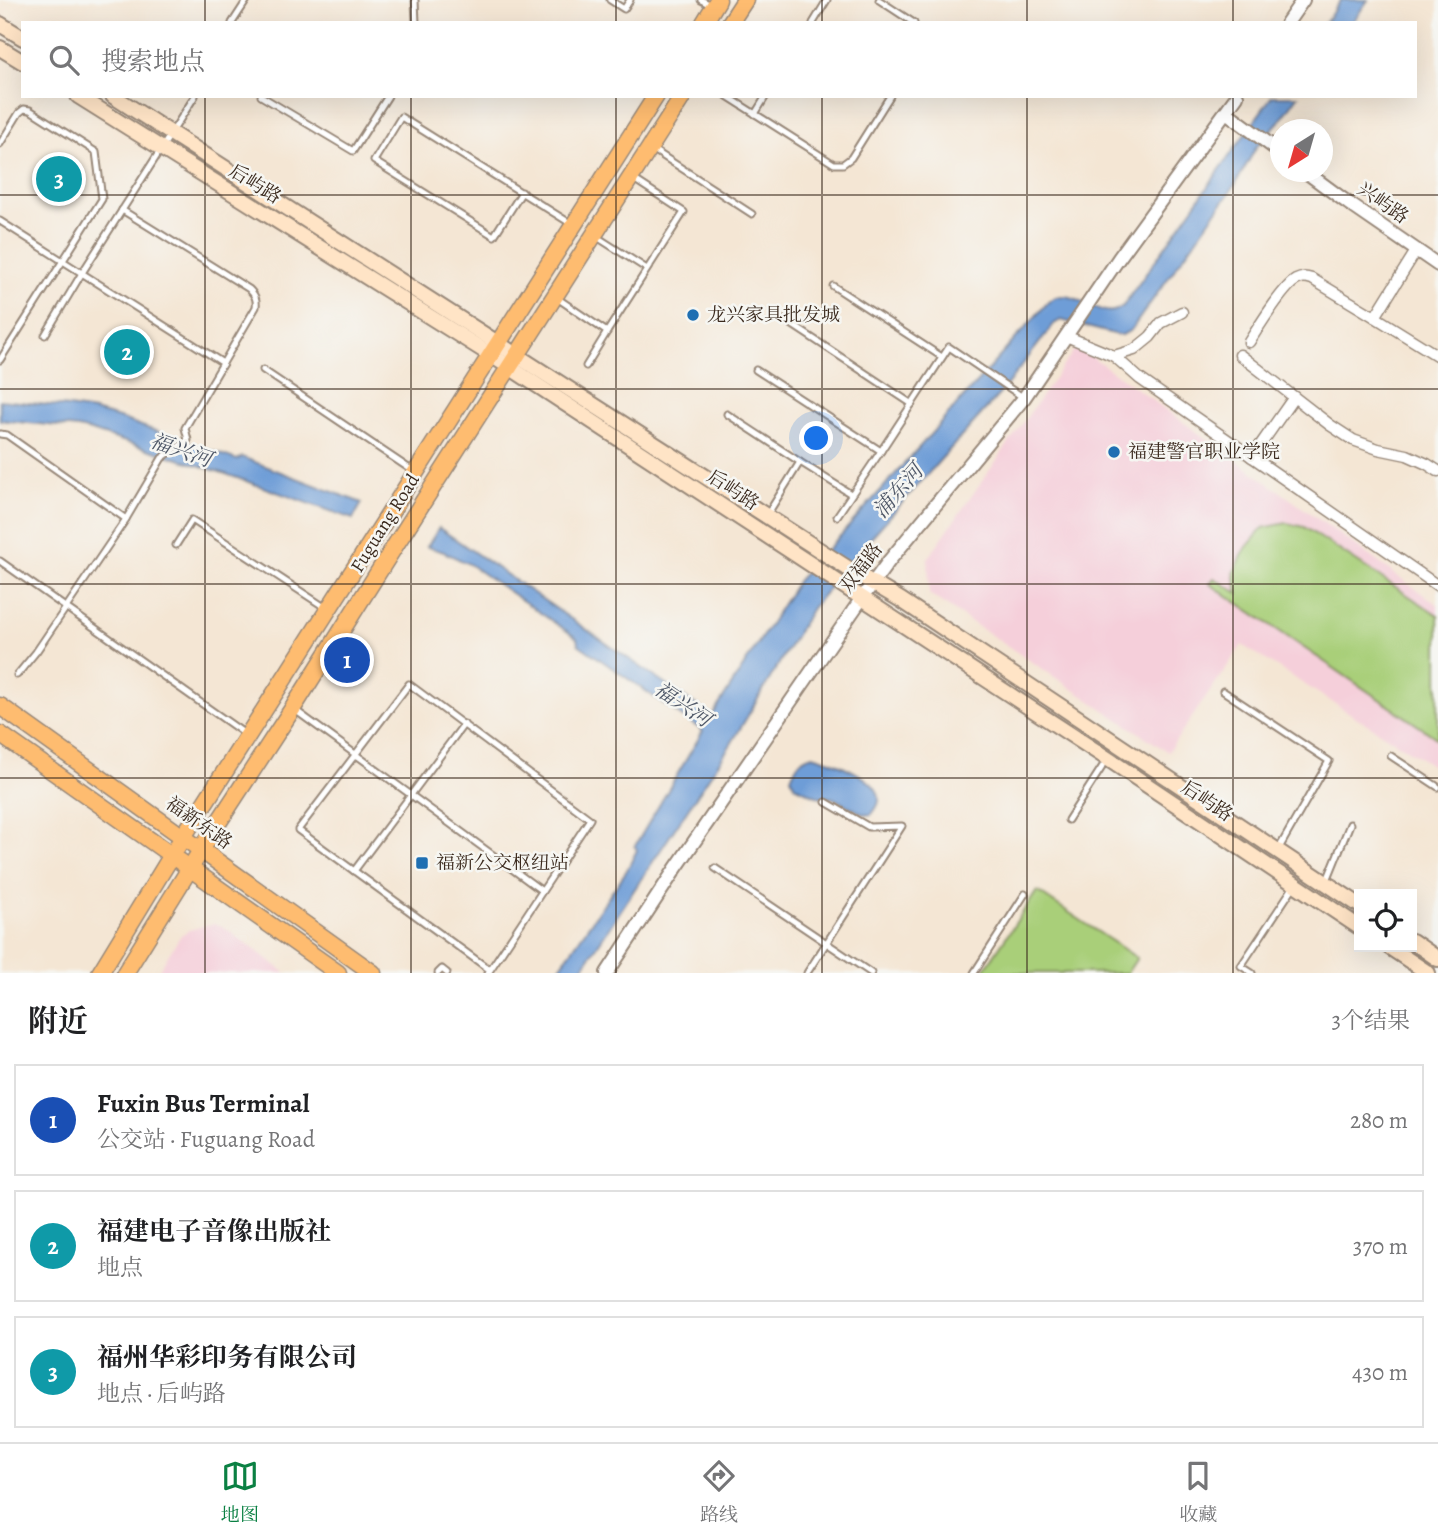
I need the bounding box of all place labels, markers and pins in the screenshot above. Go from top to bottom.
pin: 3 [36,153,82,205]
place label: 龙兴家具批发城 [707,302,840,328]
marker: 龙兴家具批发城 [685,307,701,323]
pin: 2 [104,326,150,378]
place label: 福建警官职业学院 [1128,439,1280,465]
marker: 福建警官职业学院 [1106,444,1122,460]
pin: 1 [324,634,370,686]
place label: 福新公交枢纽站 [436,850,569,876]
marker: 福新公交枢纽站 [414,855,430,871]

